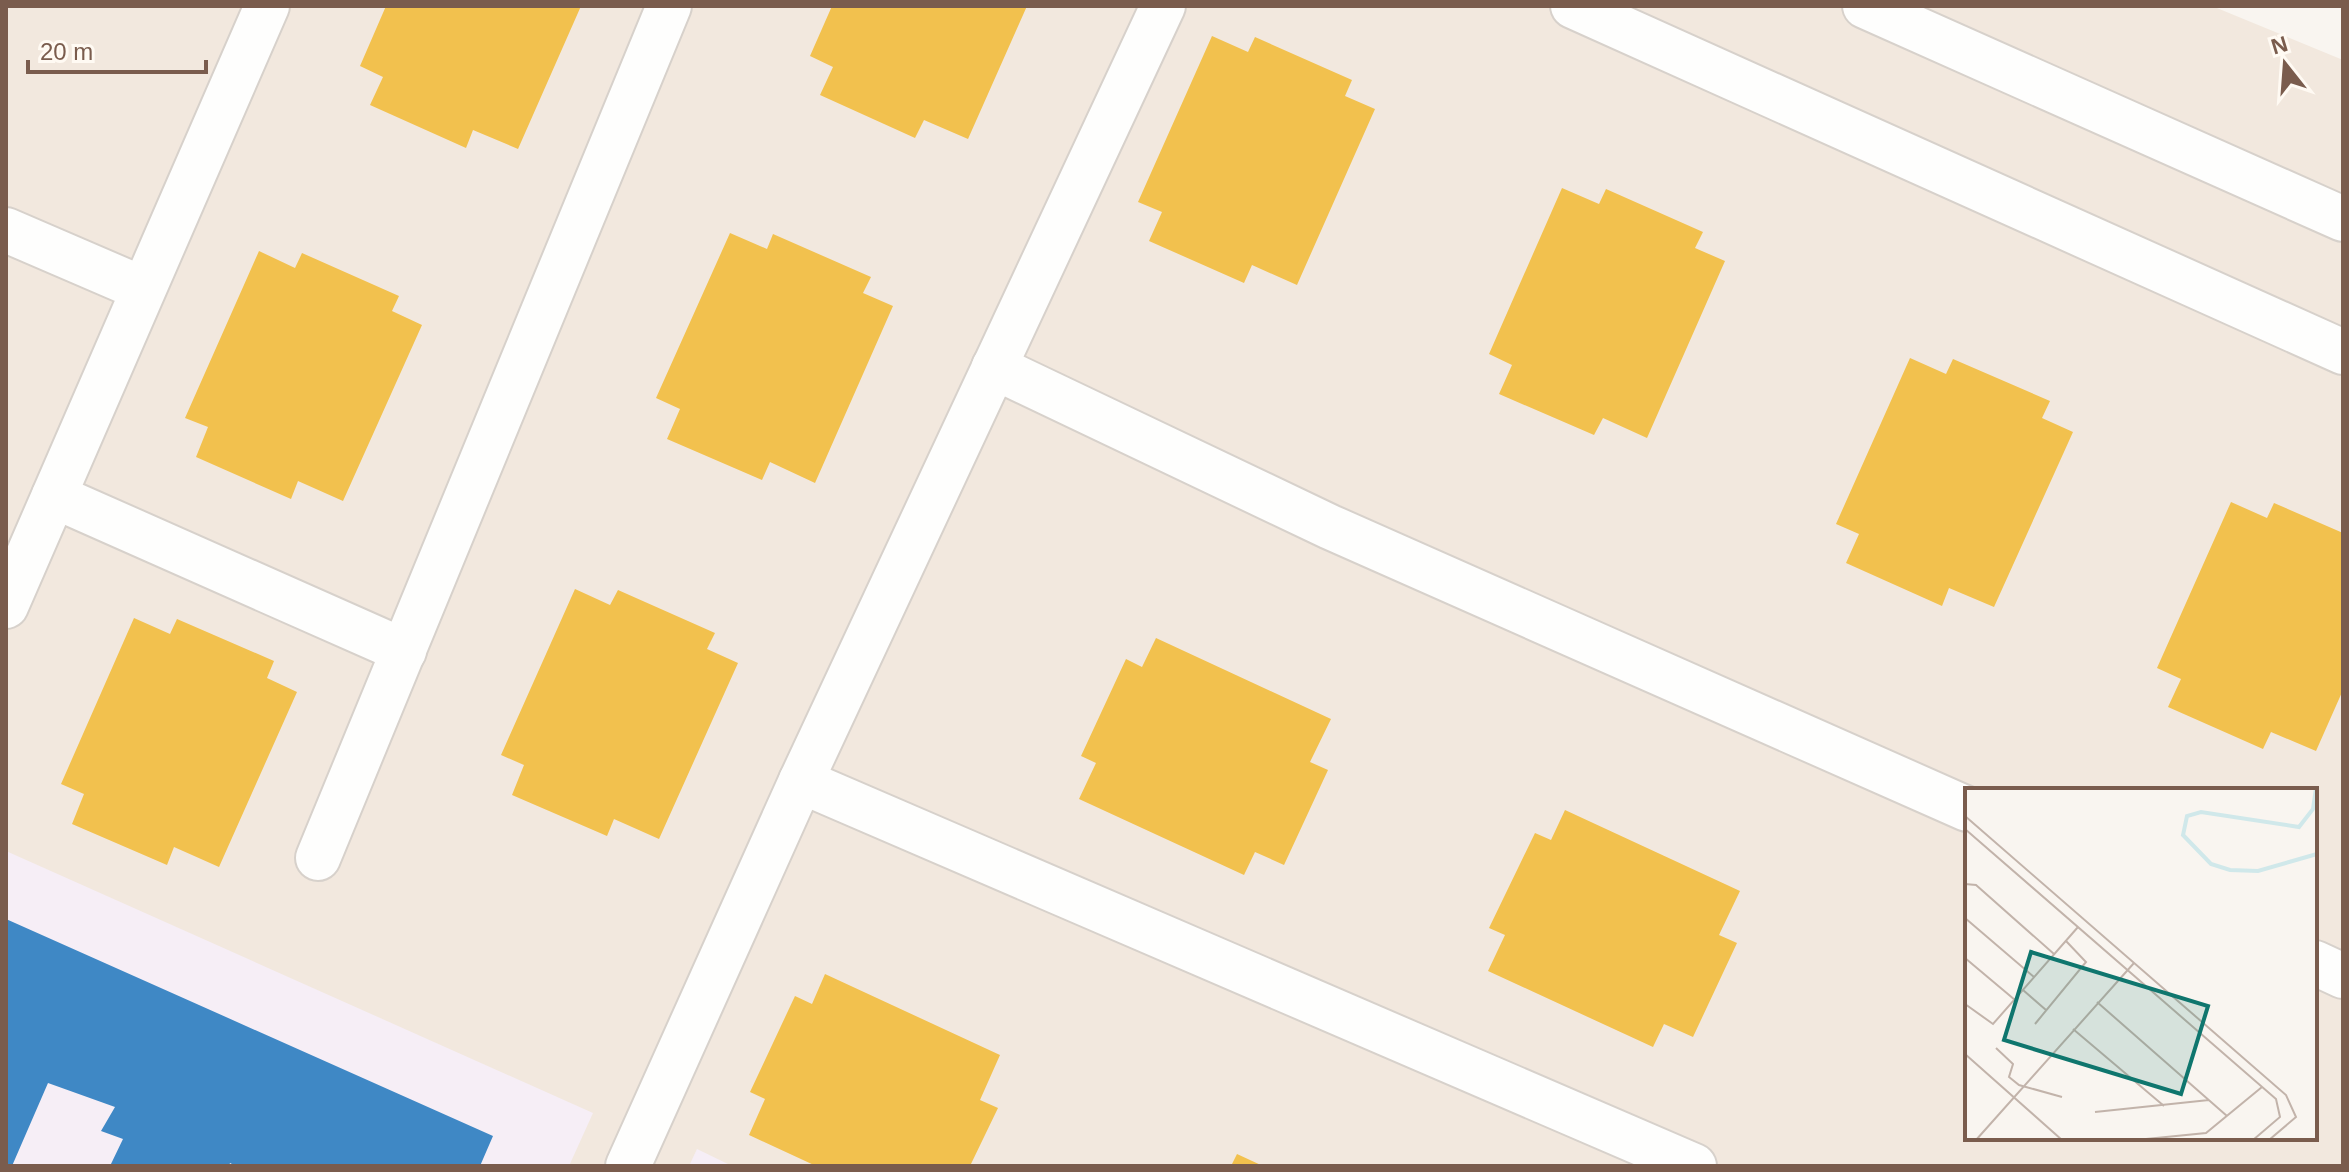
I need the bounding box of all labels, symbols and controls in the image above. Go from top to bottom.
scale bar [28,24,206,74]
north arrow [2245,24,2325,104]
text: N [2268,31,2291,60]
text: 20 m [40,38,93,65]
inset map [1965,788,2317,1140]

